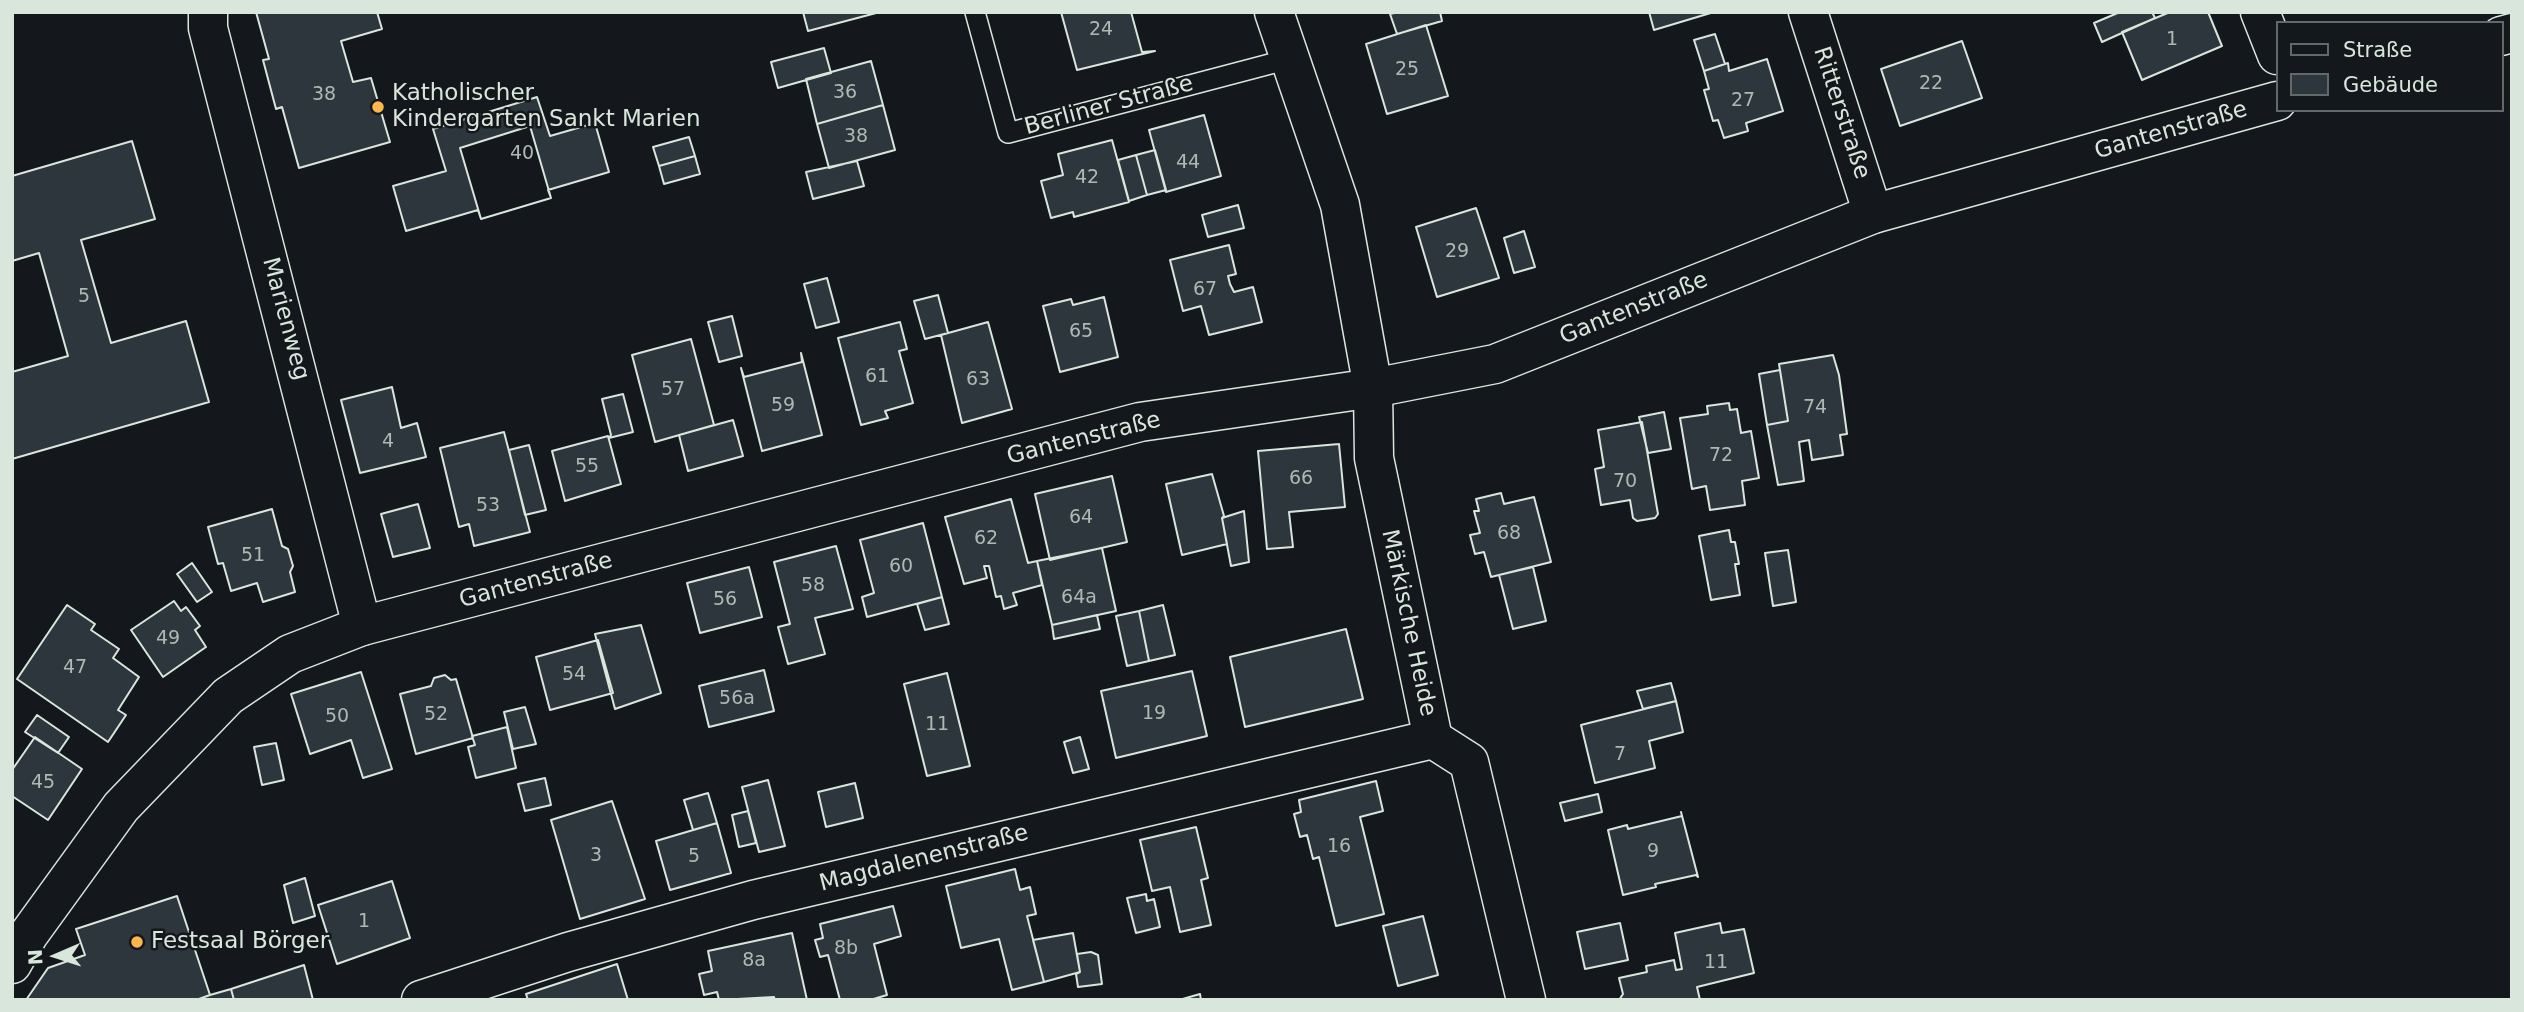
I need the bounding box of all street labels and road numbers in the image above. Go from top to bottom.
street label: Ritterstraße [1807,43,1875,183]
street label: Berliner Straße [1022,70,1196,142]
street label: Gantenstraße [2092,96,2250,166]
street label: Marienweg [255,255,315,383]
street label: Gantenstraße [1556,267,1712,351]
street label: Gantenstraße [1004,407,1164,471]
street label: Märkische Heide [1375,527,1441,719]
street label: Gantenstraße [456,547,616,615]
street label: Magdalenenstraße [817,820,1031,898]

